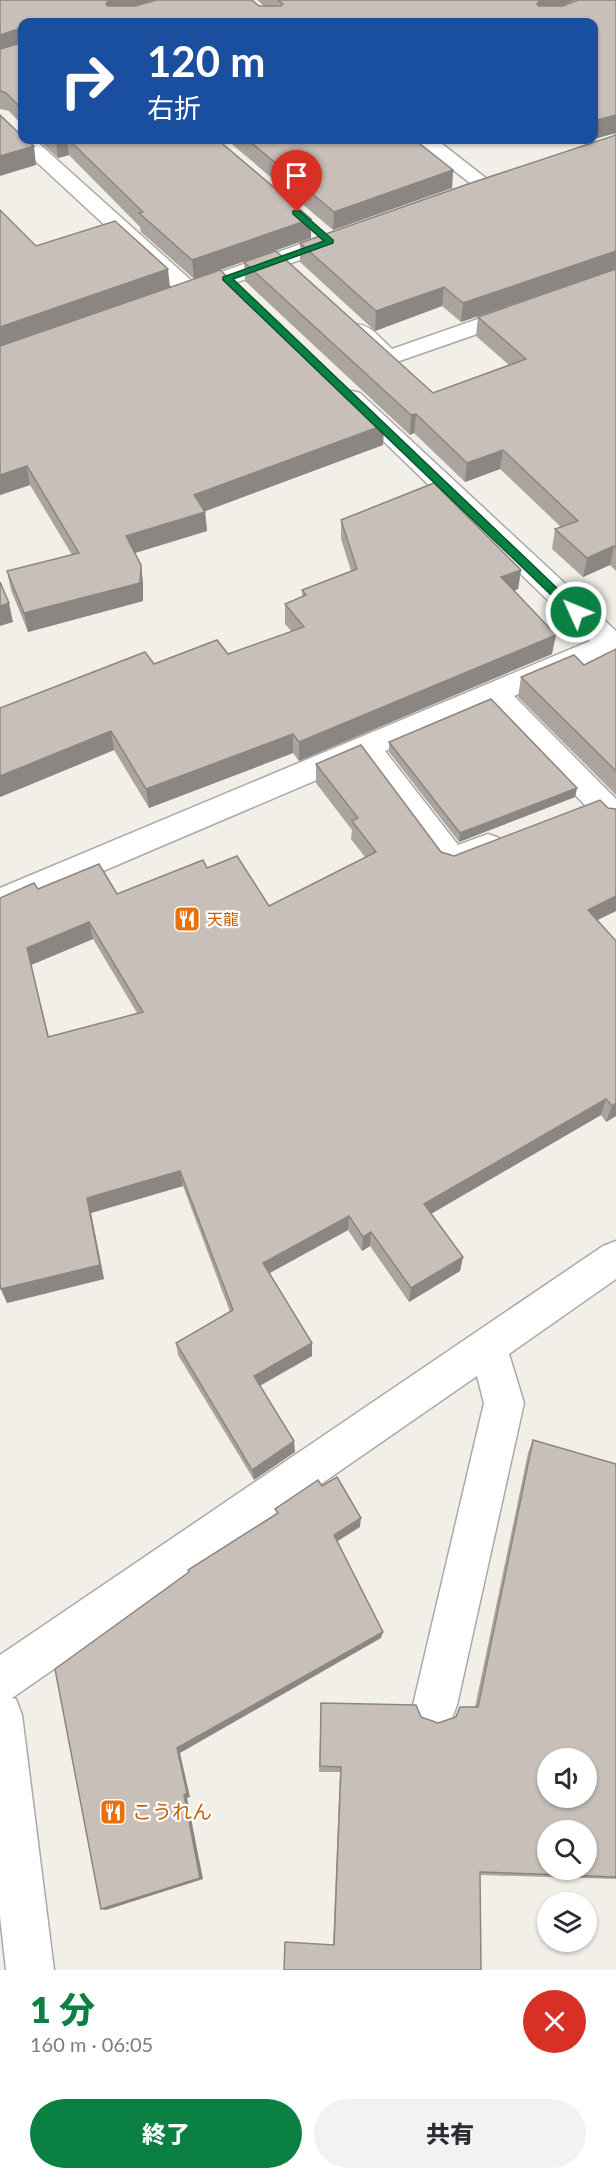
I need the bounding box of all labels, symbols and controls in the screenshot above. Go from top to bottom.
text: 120 m [147,36,265,86]
icon: right [48,42,126,120]
text: 右折 [147,91,201,124]
pin [271,150,322,212]
icon: arrive [280,159,313,192]
position arrow [544,580,608,644]
restaurant icon: 天龍 [172,904,202,934]
place label: 天龍 [207,909,239,928]
map controls [537,1748,597,1952]
button: sound [537,1748,597,1808]
restaurant icon: こうれん [98,1797,128,1827]
place label: こうれん [132,1799,212,1823]
button: search [537,1820,597,1880]
button: layers [537,1892,597,1952]
text: 1 分 [30,1987,95,2031]
button: close [523,1990,586,2053]
text: 160 m · 06:05 [30,2032,153,2056]
button: 終了 [30,2099,302,2168]
button: 共有 [314,2099,586,2168]

